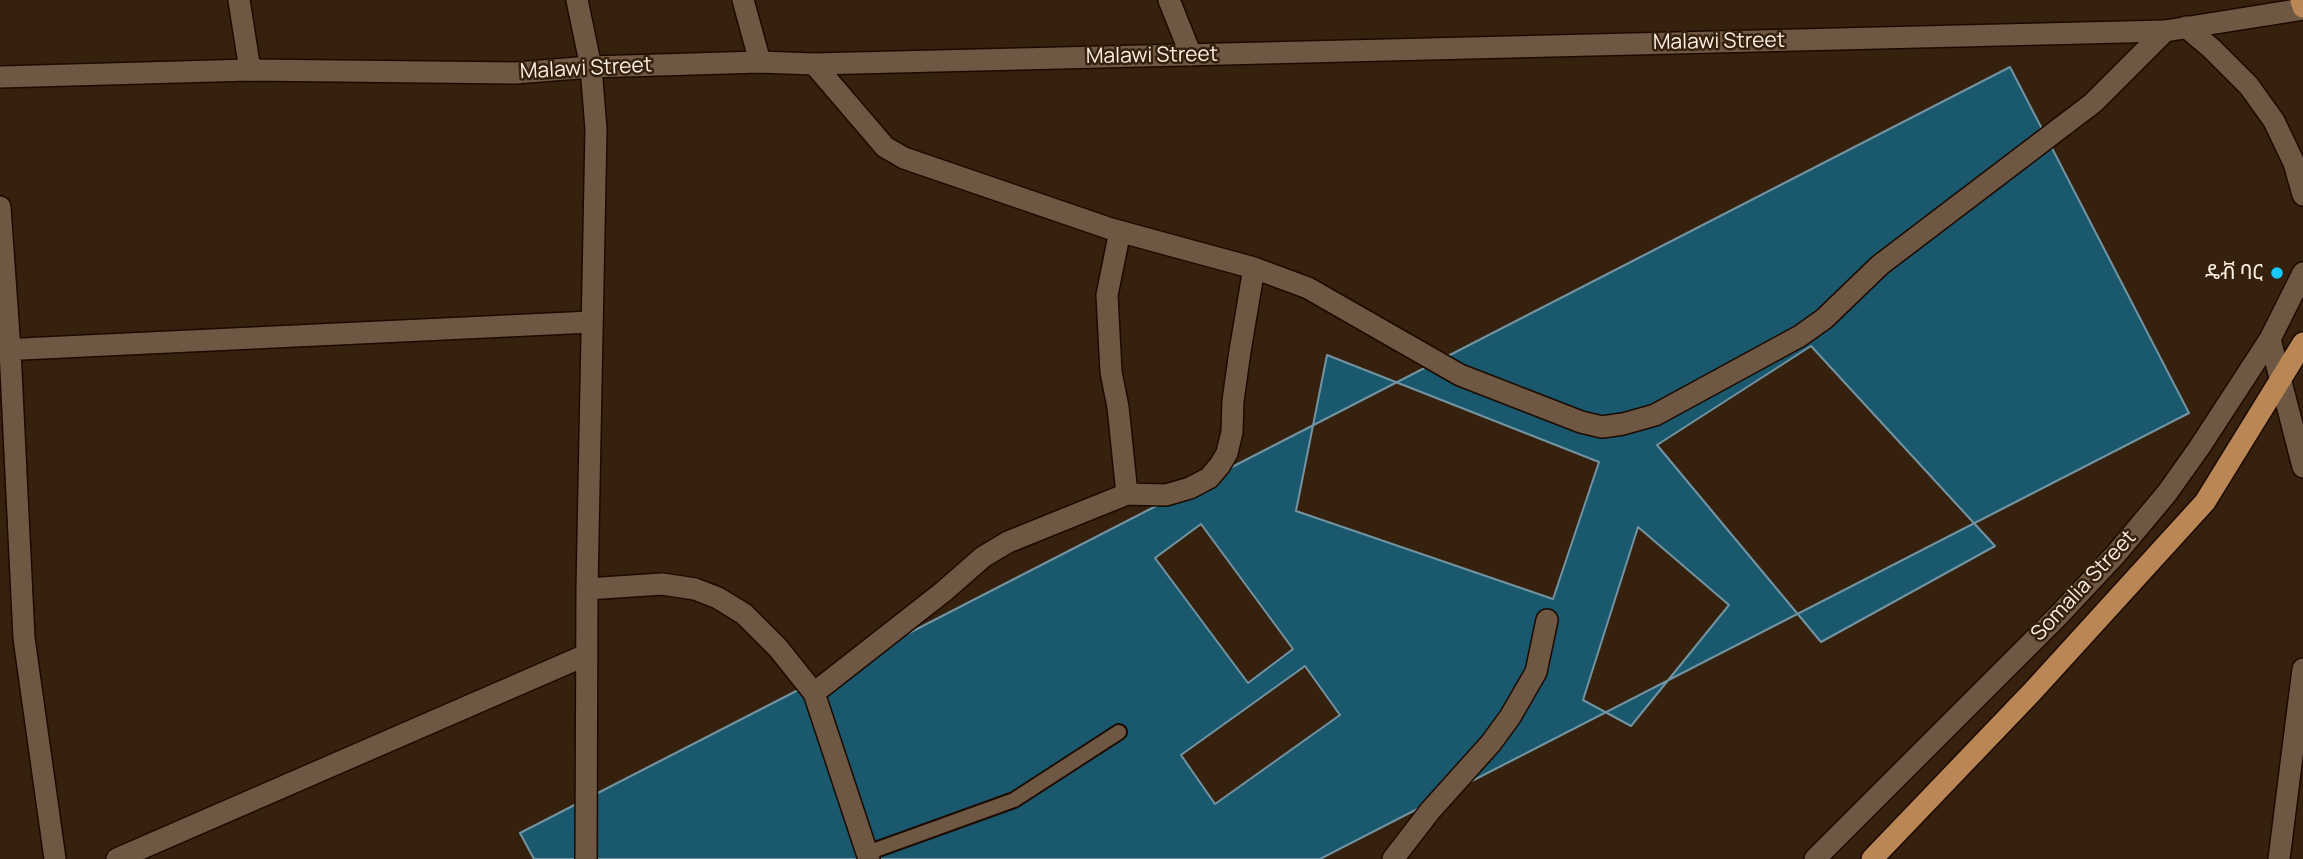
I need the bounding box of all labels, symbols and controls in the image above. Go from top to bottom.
street label: Malawi Street [1653,28,1785,56]
street label: Malawi Street [1086,42,1218,70]
street label: Malawi Street [519,53,653,85]
place label: ዴቭ ባር [2205,260,2263,286]
marker: ዴቭ ባር [2269,265,2285,281]
street label: Somalia Street [2026,525,2142,647]

